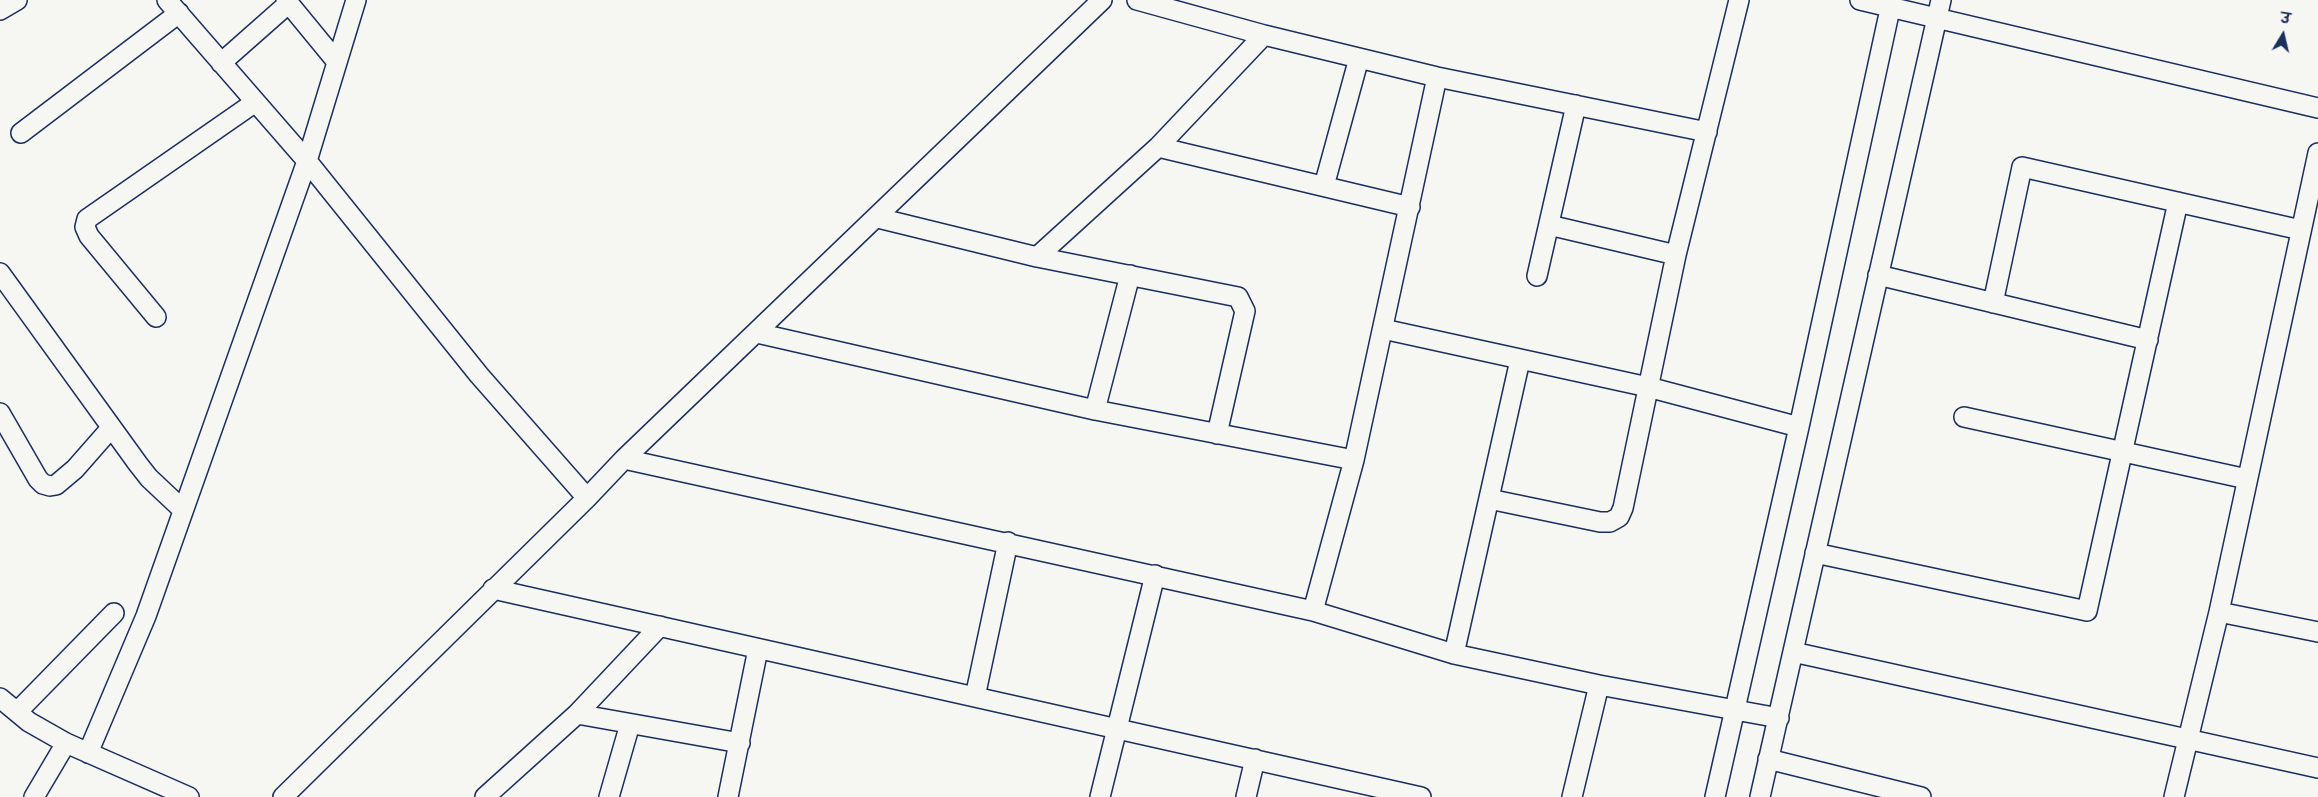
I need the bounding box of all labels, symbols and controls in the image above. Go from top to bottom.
text: उ [2279,9,2292,31]
north arrow [2258,10,2308,60]

